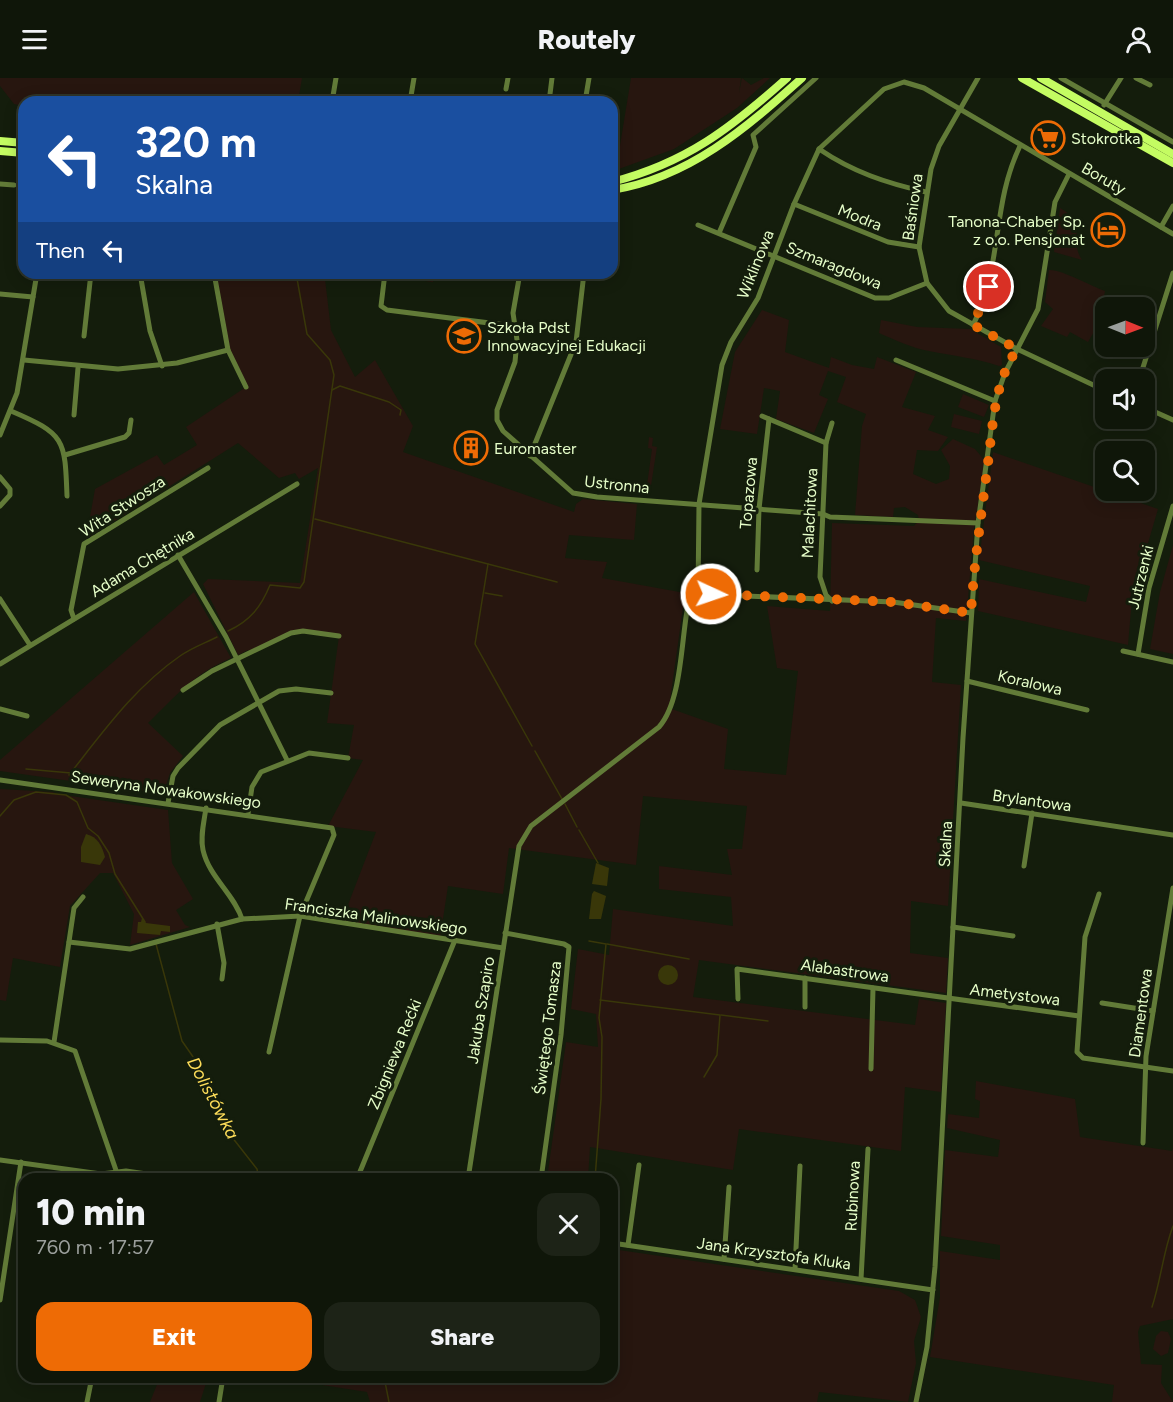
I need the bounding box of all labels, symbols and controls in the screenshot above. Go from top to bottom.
icon: menu [18,23,51,56]
text: Routely [538,23,635,56]
icon: person [1122,23,1155,56]
text: 320 m [135,117,257,168]
icon: left [36,120,114,198]
supermarket icon: Stokrotka [1030,120,1066,156]
place label: Stokrotka [1071,129,1140,148]
street label: Boruty [1078,158,1130,199]
text: Skalna [135,168,213,201]
street label: Baśniowa [898,172,927,242]
street label: Modra [835,200,885,235]
place label: Tanona-Chaber Sp. z o.o. Pensjonat [948,212,1085,249]
hotel icon: Tanona-Chaber Sp. z o.o. Pensjonat [1090,212,1126,248]
street label: Wiklinowa [733,227,778,301]
icon: left [97,234,130,267]
text: Then [36,237,85,264]
street label: Szmaragdowa [783,238,884,293]
pin [963,261,1014,312]
icon: arrive [972,270,1005,303]
north arrow [1095,297,1155,357]
map controls [1095,297,1155,501]
school or university icon: Szkoła Pdst Innowacyjnej Edukacji [446,318,482,354]
place label: Szkoła Pdst Innowacyjnej Edukacji [487,318,646,355]
button: sound [1095,369,1155,429]
building icon: Euromaster [453,430,489,466]
place label: Euromaster [494,439,577,458]
button: search [1095,441,1155,501]
street label: Topazowa [736,456,761,530]
street label: Malachitowa [798,467,821,559]
street label: Wita Stwosza [76,472,169,541]
street label: Ustronna [583,472,651,497]
street label: Adama Chętnika [87,524,198,601]
street label: Jutrzenki [1123,543,1158,611]
position arrow [679,562,743,626]
street label: Koralowa [996,666,1064,699]
street label: Seweryna Nowakowskiego [70,767,262,812]
street label: Brylantowa [991,786,1073,815]
street label: Skalna [935,820,956,868]
street label: Franciszka Malinowskiego [283,894,468,939]
street label: Jakuba Szapiro [463,955,498,1065]
street label: Alabastrowa [800,955,890,986]
street label: Świętego Tomasza [530,960,565,1096]
street label: Diamentowa [1125,967,1156,1059]
street label: Ametystowa [969,980,1061,1009]
street label: Zbigniewa Rećki [364,996,425,1112]
water label: Dolistówka [182,1053,244,1143]
street label: Rubinowa [841,1160,864,1232]
text: 10 min [36,1191,146,1234]
button: close [537,1193,600,1256]
street label: Jana Krzysztofa Kluka [696,1233,852,1274]
text: 760 m · 17:57 [36,1235,154,1259]
button: Exit [36,1302,312,1371]
button: Share [324,1302,600,1371]

